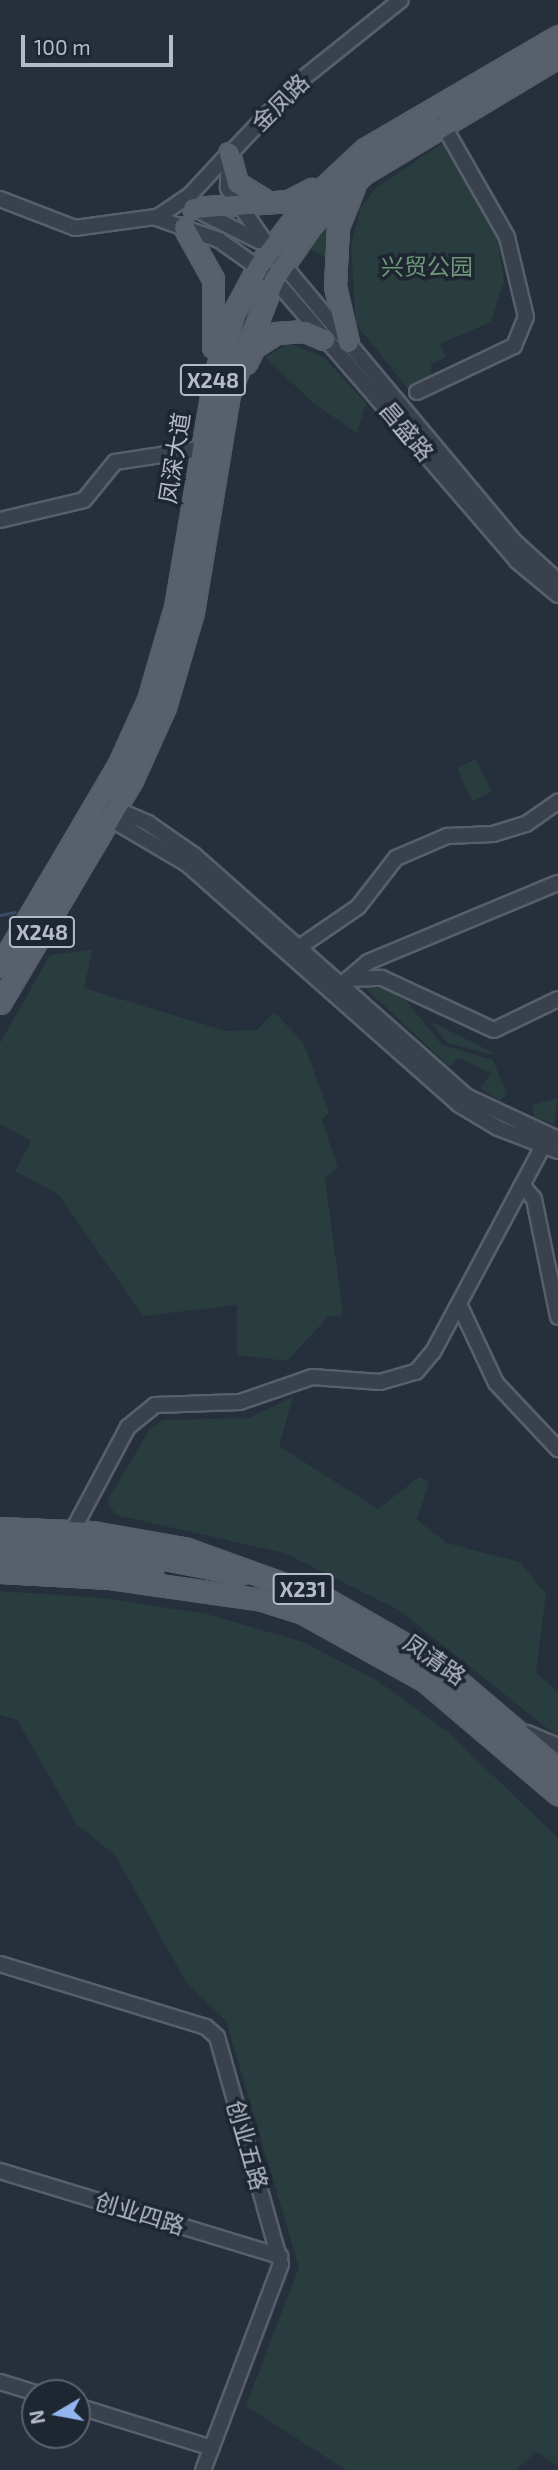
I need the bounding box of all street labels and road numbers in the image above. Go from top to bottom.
street label: 金凤路 [246,68,314,136]
road number: X248 [180,362,246,398]
street label: 昌盛路 [374,396,440,466]
street label: 凤深大道 [153,410,195,506]
road number: X248 [9,914,75,950]
road number: X231 [272,1572,334,1606]
street label: 凤清路 [399,1628,471,1690]
street label: 创业五路 [222,2097,274,2193]
street label: 创业四路 [92,2186,188,2240]

